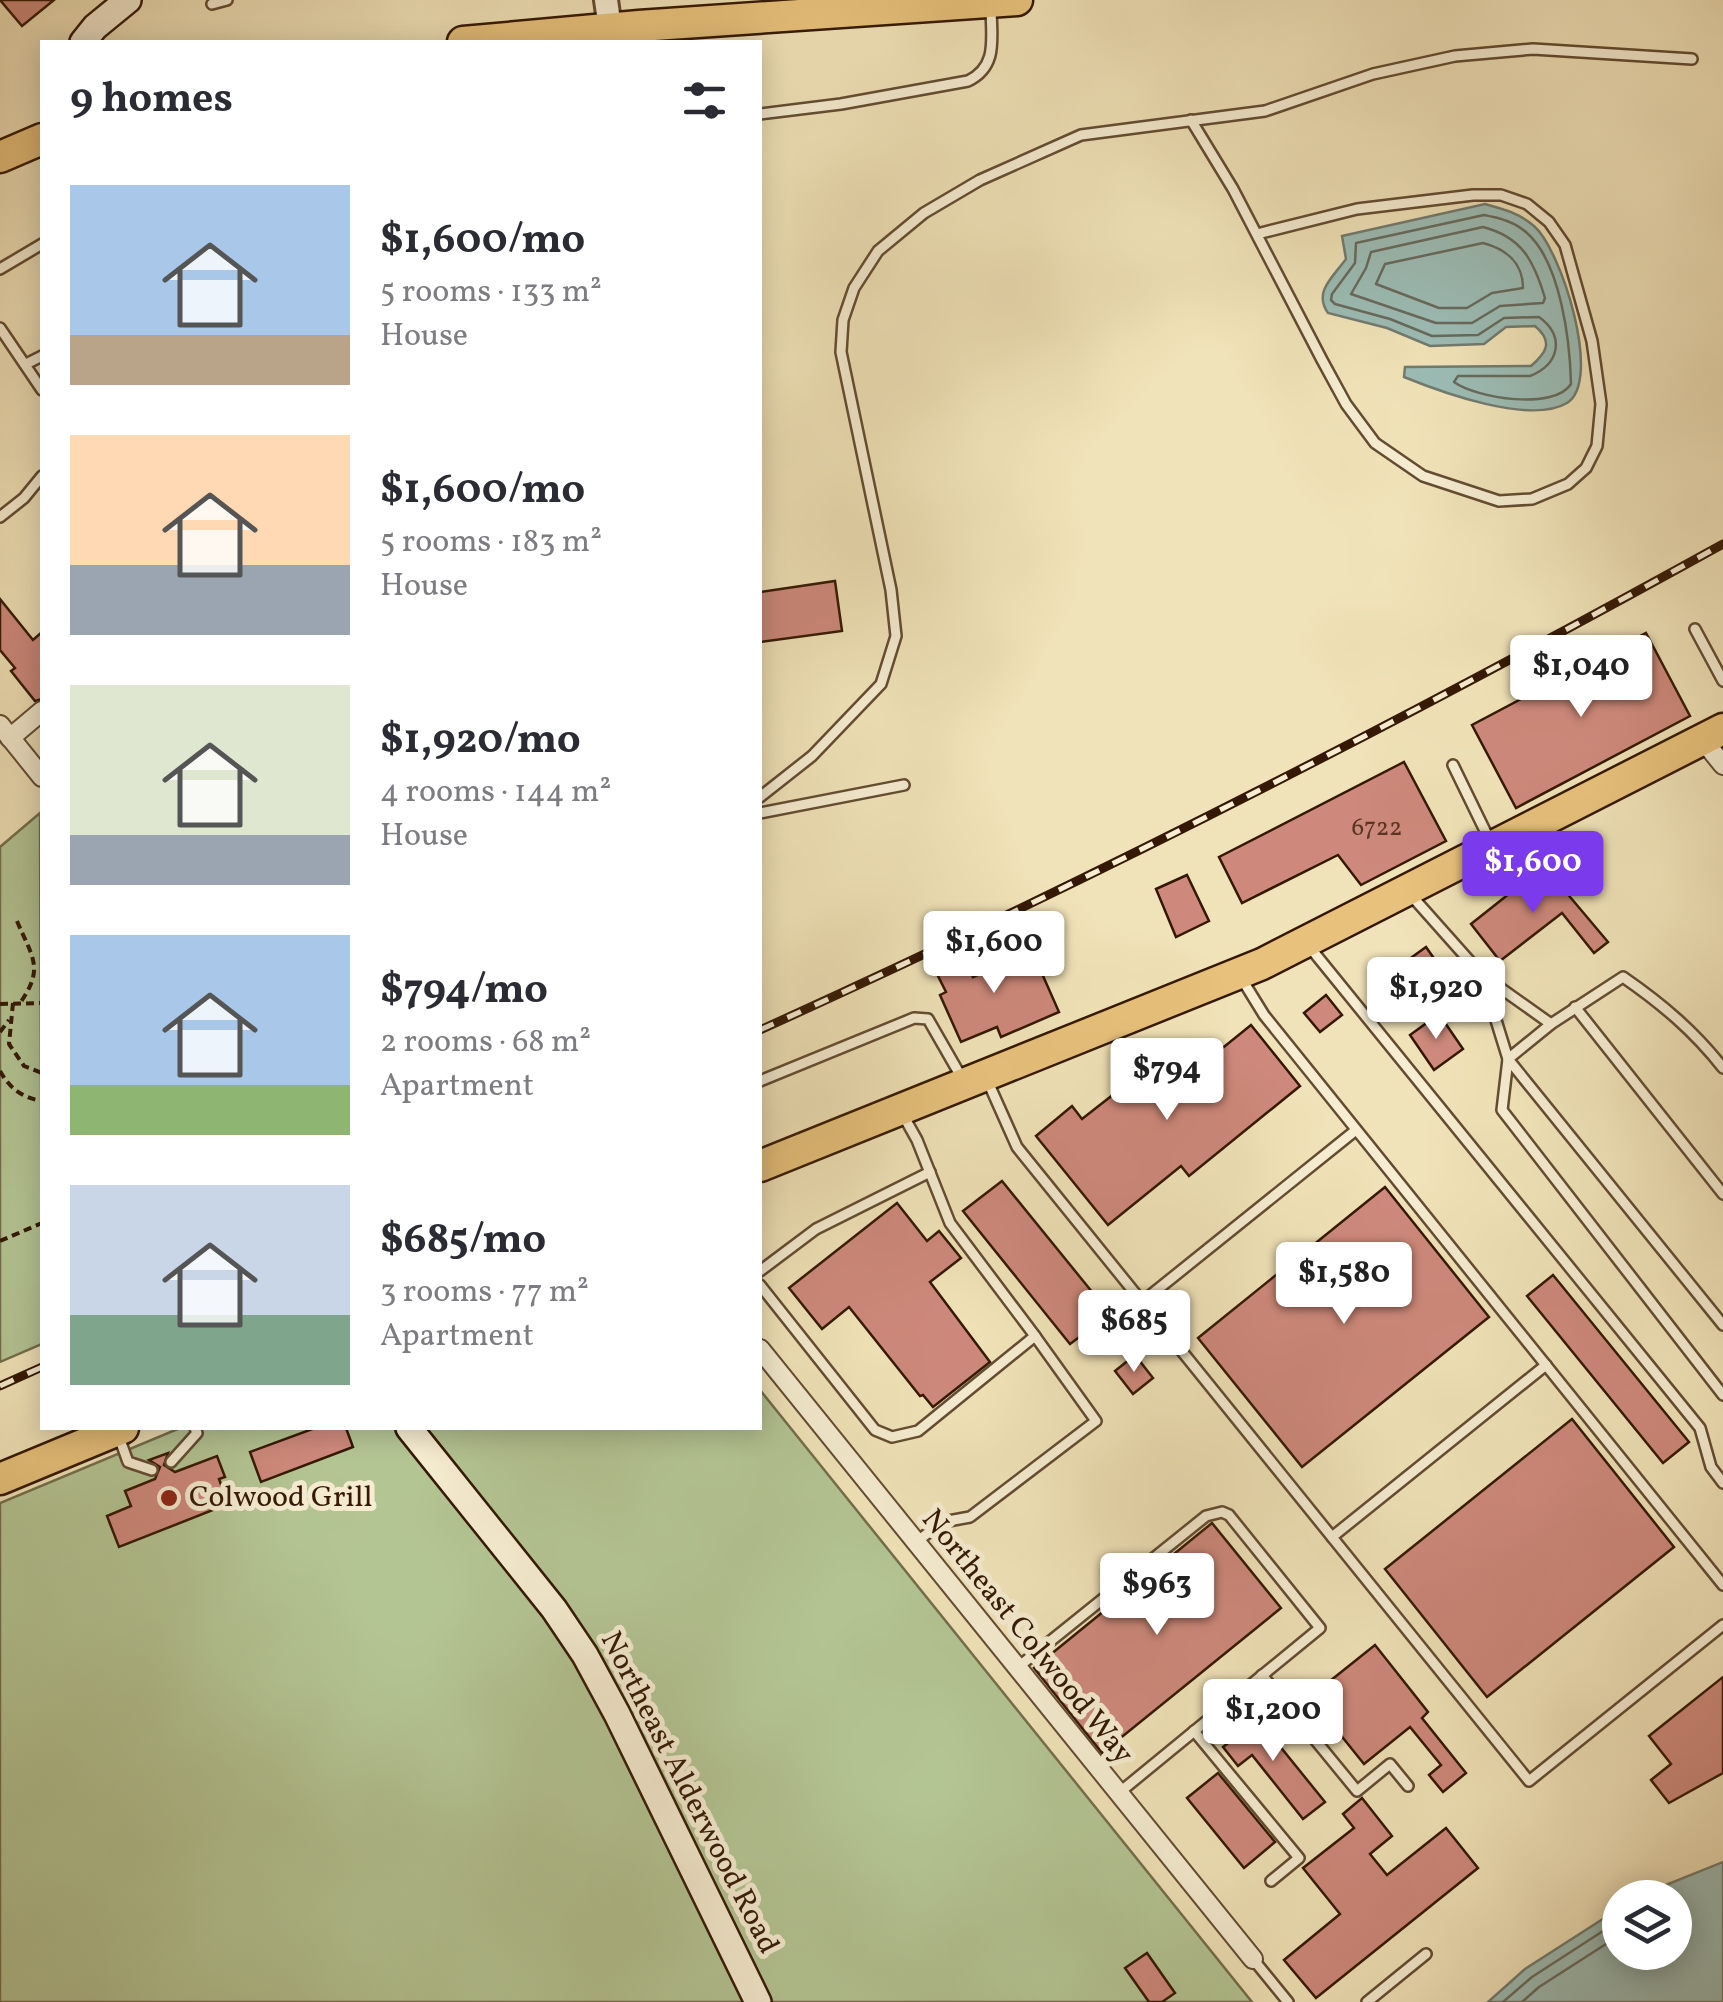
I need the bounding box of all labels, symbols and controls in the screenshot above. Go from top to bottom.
text: 9 homes [70,71,233,130]
icon: filters [677,73,732,128]
text: $1,600/mo [380,212,585,271]
icon: home [150,225,270,345]
text: 5 rooms · 133 m² [380,271,602,315]
text: House [380,315,468,359]
text: $1,600/mo [380,462,585,521]
icon: home [150,475,270,595]
text: 5 rooms · 183 m² [380,521,602,565]
text: House [380,565,468,609]
pin: $1,040 [1500,635,1662,720]
text: $1,040 [1532,645,1630,689]
text: $1,920/mo [380,712,581,771]
icon: home [150,725,270,845]
text: 4 rooms · 144 m² [380,771,611,815]
house number: 6722 [1351,811,1403,846]
text: House [380,815,468,859]
pin: $1,600 [1452,831,1614,916]
text: $1,600 [1484,841,1582,885]
pin: $1,600 [913,911,1075,996]
text: $1,600 [945,921,1043,965]
pin: $1,920 [1355,957,1517,1042]
text: $794/mo [380,962,548,1021]
text: $1,920 [1389,967,1483,1011]
icon: home [150,975,270,1095]
text: 2 rooms · 68 m² [380,1021,591,1065]
pin: $794 [1108,1038,1226,1123]
text: $794 [1132,1048,1202,1092]
text: Apartment [380,1065,534,1109]
text: $685/mo [380,1212,546,1271]
icon: home [150,1225,270,1345]
pin: $1,580 [1263,1242,1425,1327]
text: $1,580 [1298,1252,1390,1296]
text: 3 rooms · 77 m² [380,1271,589,1315]
pin: $685 [1075,1290,1193,1375]
text: $685 [1100,1300,1168,1344]
text: Apartment [380,1315,534,1359]
place label: Colwood Grill [189,1477,372,1519]
marker: Colwood Grill [158,1487,180,1509]
street label: Northeast Colwood Way [911,1501,1143,1773]
pin: $963 [1098,1553,1216,1638]
text: $963 [1122,1563,1192,1607]
street label: Northeast Alderwood Road [589,1624,789,1962]
pin: $1,200 [1192,1679,1354,1764]
text: $1,200 [1225,1689,1321,1733]
map controls [1602,1880,1692,1970]
button: layers [1602,1880,1692,1970]

